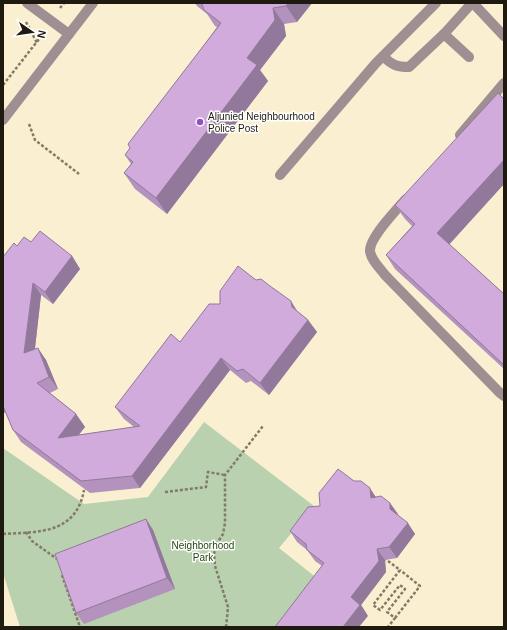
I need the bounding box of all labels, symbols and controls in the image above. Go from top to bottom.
north arrow [12,12,52,52]
text: N [35,29,48,40]
place label: Aljunied Neighbourhood Police Post [208,111,315,134]
marker: Aljunied Neighbourhood Police Post [195,117,205,127]
park label: Neighborhood Park [172,540,234,563]

